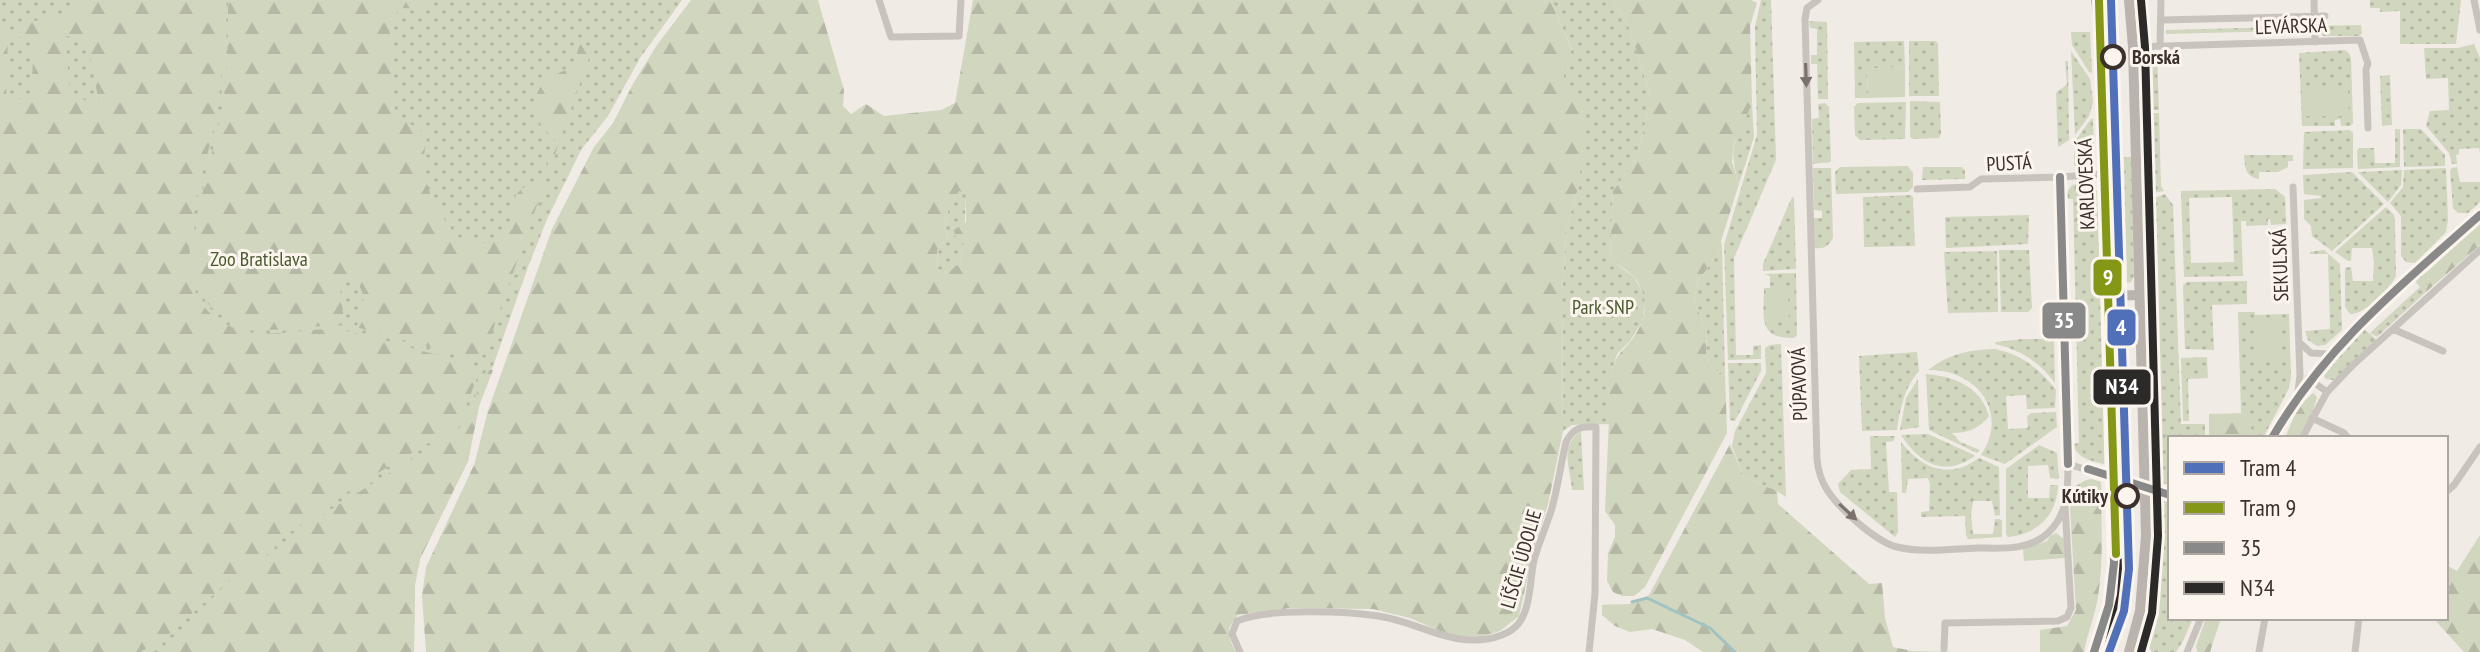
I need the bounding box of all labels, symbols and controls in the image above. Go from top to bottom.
street label: LEVÁRSKA [2255,12,2328,40]
place label: Borská [2132,44,2180,70]
marker: Borská [2101,45,2125,69]
one-way arrow [1800,63,1813,88]
street label: KARLOVESKÁ [2071,137,2101,230]
street label: PUSTÁ [1986,149,2033,177]
street label: SEKULSKÁ [2266,227,2294,302]
park label: Zoo Bratislava [210,246,308,272]
line badge: 9 [2092,258,2123,297]
text: 9 [2103,263,2113,291]
park label: Park SNP [1572,294,1634,320]
line badge: 35 [2041,301,2087,340]
text: 35 [2053,306,2075,334]
line badge: 4 [2106,308,2137,347]
text: 4 [2116,313,2127,341]
street label: PÚPAVOVÁ [1785,346,1813,421]
line badge: N34 [2092,368,2152,406]
text: N34 [2106,372,2139,400]
legend [2168,436,2448,620]
text: Tram 4 [2240,452,2297,483]
place label: Kútiky [2062,483,2109,509]
marker: Kútiky [2115,484,2139,508]
text: Tram 9 [2240,492,2296,523]
one-way arrow [1838,502,1857,520]
street label: LÍŠČIE ÚDOLIE [1494,507,1548,611]
text: 35 [2240,532,2262,563]
text: N34 [2240,572,2275,603]

